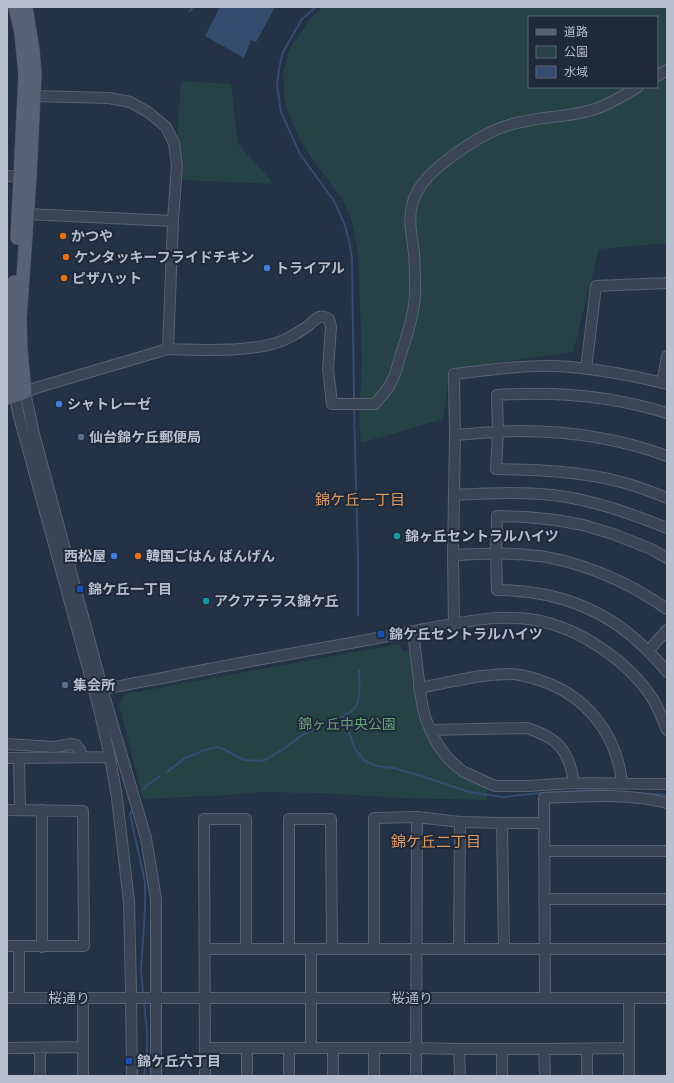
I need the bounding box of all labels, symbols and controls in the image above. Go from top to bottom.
legend [528,16,658,88]
text: 道路 [564,25,588,39]
text: 公園 [564,45,588,59]
text: 水域 [564,65,588,79]
place label: かつや [71,228,113,245]
marker: かつや [58,231,68,241]
place label: ケンタッキーフライドチキン [74,249,254,266]
marker: ケンタッキーフライドチキン [61,252,71,262]
place label: トライアル [275,260,345,277]
marker: トライアル [262,263,272,273]
place label: ピザハット [72,270,142,287]
marker: ピザハット [59,273,69,283]
place label: シャトレーゼ [67,396,151,413]
marker: シャトレーゼ [54,399,64,409]
place label: 仙台錦ケ丘郵便局 [89,429,201,446]
marker: 仙台錦ケ丘郵便局 [76,432,86,442]
district label: 錦ケ丘一丁目 [315,491,405,509]
place label: 錦ヶ丘セントラルハイツ [405,528,559,545]
marker: 錦ヶ丘セントラルハイツ [392,531,402,541]
place label: 西松屋 [64,548,106,565]
place label: 韓国ごはん ばんげん [146,548,275,565]
marker: 西松屋 [109,551,119,561]
marker: 韓国ごはん ばんげん [133,551,143,561]
place label: 錦ケ丘一丁目 [88,581,172,598]
marker: 錦ケ丘一丁目 [75,584,85,594]
place label: アクアテラス錦ケ丘 [214,593,339,610]
marker: アクアテラス錦ケ丘 [201,596,211,606]
place label: 錦ケ丘セントラルハイツ [389,626,543,643]
marker: 錦ケ丘セントラルハイツ [376,629,386,639]
place label: 集会所 [73,677,115,694]
marker: 集会所 [60,680,70,690]
park label: 錦ヶ丘中央公園 [298,716,396,733]
district label: 錦ケ丘二丁目 [391,833,481,851]
street label: 桜通り [48,990,90,1007]
street label: 桜通り [391,990,433,1007]
place label: 錦ケ丘六丁目 [137,1053,221,1070]
marker: 錦ケ丘六丁目 [124,1056,134,1066]

